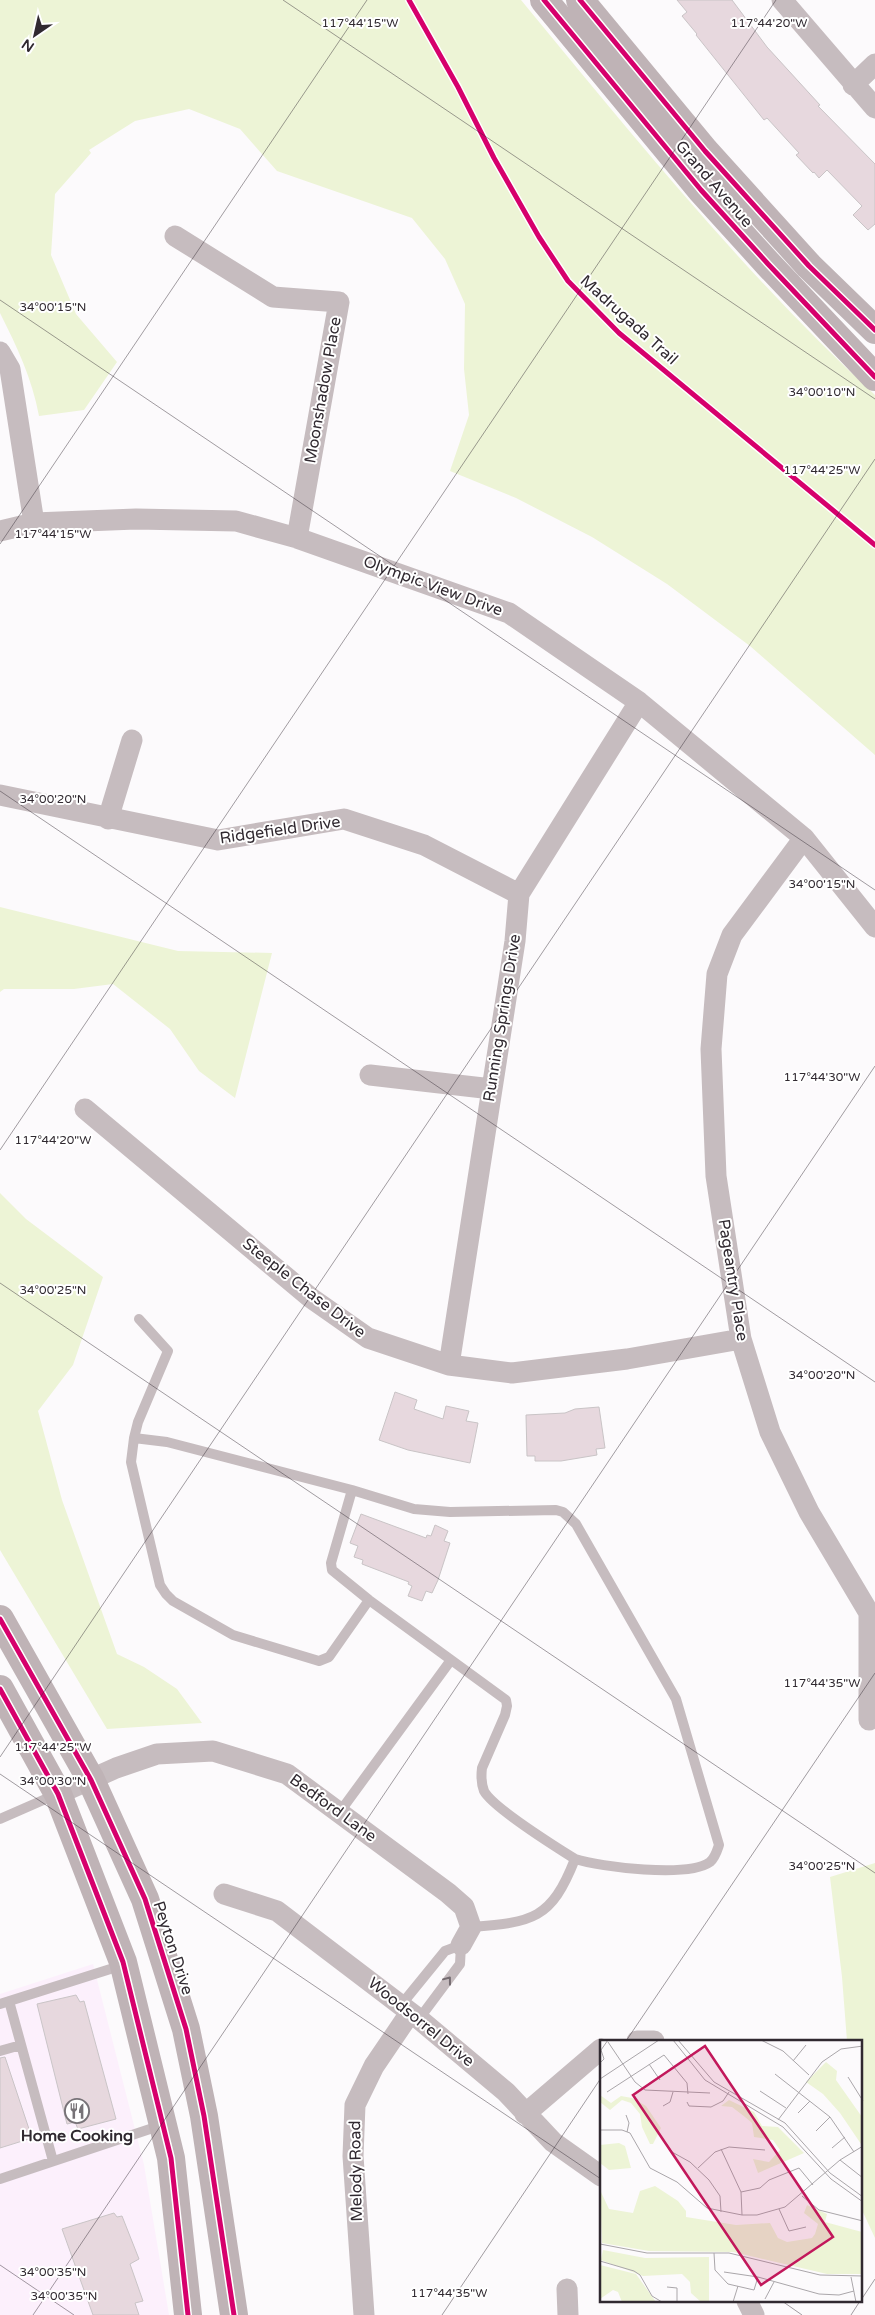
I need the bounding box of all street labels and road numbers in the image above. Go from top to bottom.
street label: Grand Avenue [671,136,757,232]
street label: Madrugada Trail [576,271,682,369]
street label: Moonshadow Place [300,315,346,465]
street label: Olympic View Drive [360,551,506,621]
street label: Ridgefield Drive [218,812,342,848]
street label: Running Springs Drive [479,933,525,1103]
street label: Pageantry Place [713,1218,753,1342]
street label: Steeple Chase Drive [238,1234,370,1342]
street label: Bedford Lane [286,1770,380,1846]
street label: Peyton Drive [148,1899,198,1997]
street label: Woodsorrel Drive [364,1973,478,2071]
street label: Melody Road [345,2120,367,2222]

